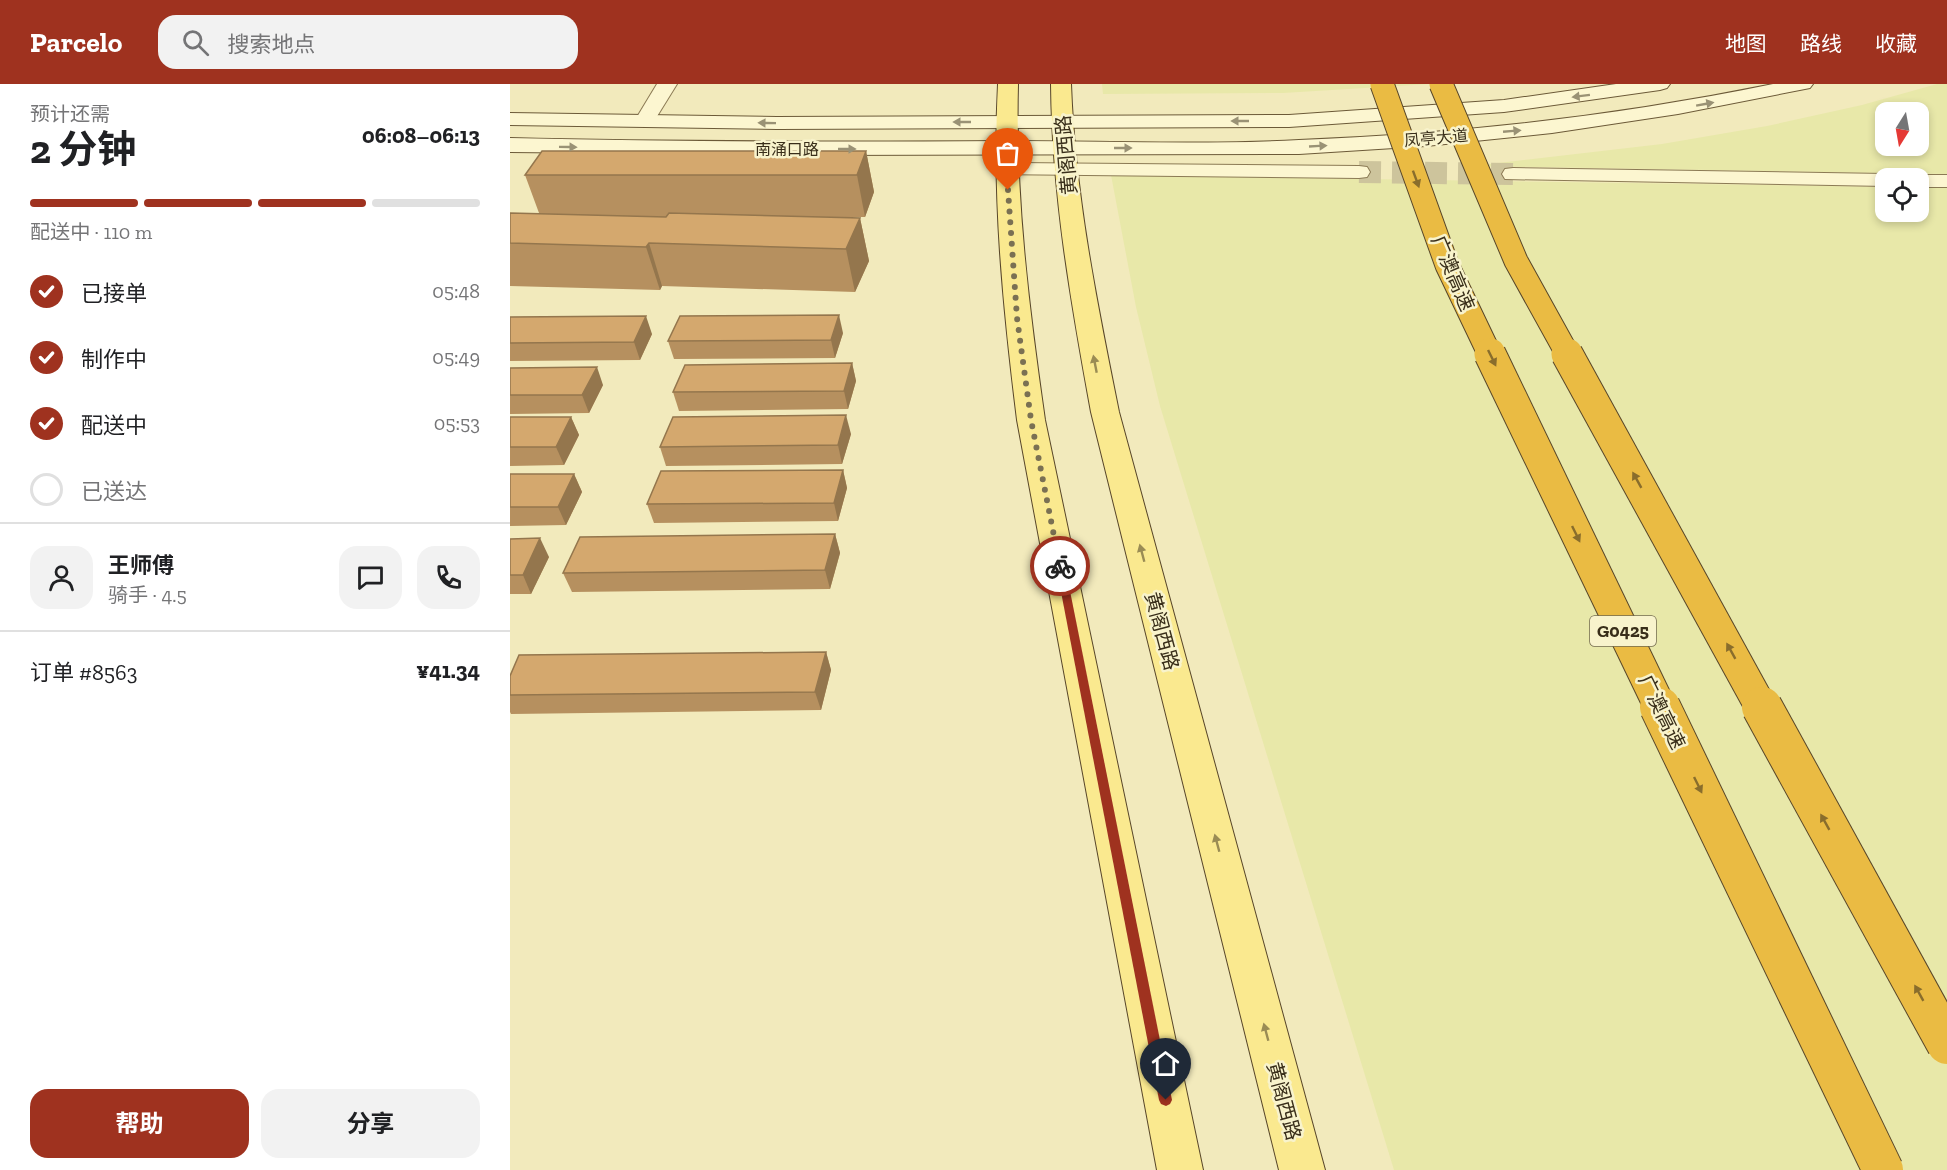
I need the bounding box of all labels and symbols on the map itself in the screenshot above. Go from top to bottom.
one-way arrow [1571,91,1590,101]
one-way arrow [1696,99,1715,108]
north arrow [1875,102,1929,156]
street label: 黄阁西路 [1051,114,1081,196]
one-way arrow [1231,116,1250,126]
one-way arrow [953,117,972,127]
one-way arrow [758,118,777,128]
street label: 凤亭大道 [1403,126,1469,150]
one-way arrow [1503,126,1522,136]
pin [982,128,1033,190]
street label: 南涌口路 [755,140,819,159]
one-way arrow [1308,141,1327,150]
one-way arrow [559,142,578,151]
one-way arrow [1113,143,1132,153]
one-way arrow [838,144,857,154]
one-way arrow [1411,170,1421,188]
street label: 广澳高速 [1426,231,1480,315]
one-way arrow [1486,349,1496,367]
one-way arrow [1090,354,1099,373]
one-way arrow [1632,471,1642,488]
one-way arrow [1572,525,1581,542]
courier [1030,536,1090,596]
one-way arrow [1136,544,1146,562]
street label: 黄阁西路 [1140,589,1184,673]
road number: G0425 [1590,616,1656,646]
one-way arrow [1726,642,1736,659]
street label: 广澳高速 [1634,671,1690,753]
one-way arrow [1692,776,1702,794]
one-way arrow [1820,813,1830,830]
one-way arrow [1212,834,1221,852]
one-way arrow [1914,984,1924,1001]
one-way arrow [1261,1023,1270,1041]
pin [1140,1038,1191,1100]
street label: 黄阁西路 [1262,1059,1306,1143]

